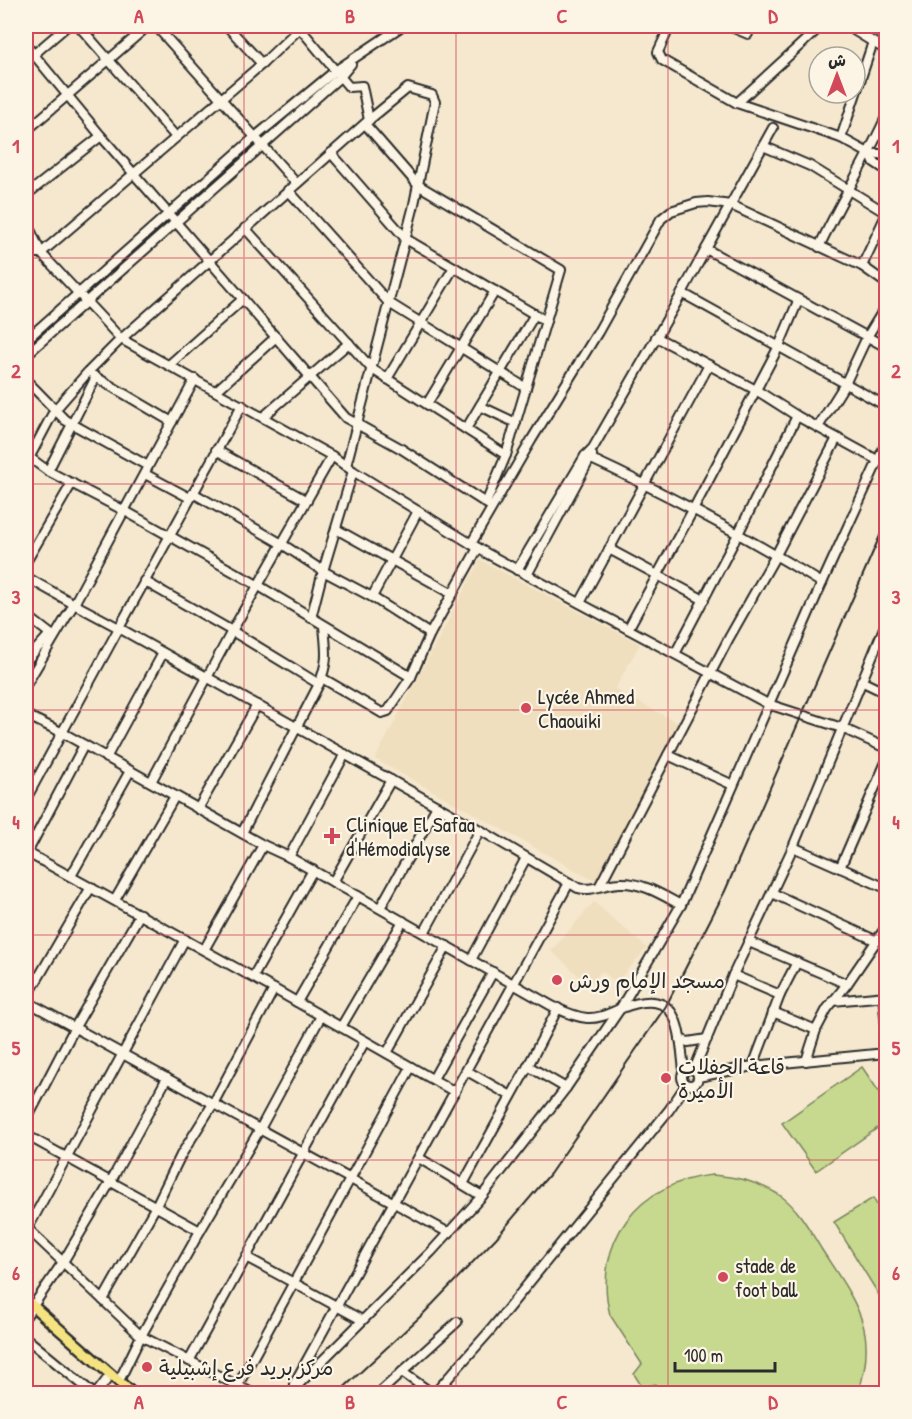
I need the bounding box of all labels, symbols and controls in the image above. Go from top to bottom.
text: A [134,2,144,29]
text: B [345,2,355,29]
text: C [557,2,568,29]
text: D [768,2,778,29]
north arrow [807,45,867,105]
text: ش [828,49,846,71]
text: 1 [12,132,20,159]
text: 1 [892,132,900,159]
text: 2 [11,357,21,384]
text: 2 [891,357,901,384]
text: 3 [12,583,21,610]
text: 3 [892,583,901,610]
place label: Lycée Ahmed Chaouiki [538,682,634,735]
marker: Lycée Ahmed Chaouiki [519,701,533,715]
text: 4 [12,808,20,835]
text: 4 [892,808,900,835]
place label: Clinique El Safaa d'Hémodialyse [346,810,475,863]
marker: Clinique El Safaa d'Hémodialyse [323,827,341,845]
place label: مسجد الإمام ورش [569,966,725,997]
marker: مسجد الإمام ورش [550,973,564,987]
text: 5 [12,1034,21,1061]
text: 5 [892,1034,901,1061]
place label: قاعة الحفلات الأميرة [678,1052,785,1105]
marker: قاعة الحفلات الأميرة [659,1071,673,1085]
place label: stade de foot ball [735,1251,798,1304]
text: 6 [12,1259,20,1286]
text: 6 [892,1259,900,1286]
marker: stade de foot ball [716,1270,730,1284]
scale bar [675,1335,776,1373]
text: 100 m [684,1343,723,1368]
place label: مركز بريد فرع إشبيلية [159,1353,334,1382]
marker: مركز بريد فرع إشبيلية [140,1360,154,1374]
text: A [134,1388,144,1415]
text: B [345,1388,355,1415]
text: C [557,1388,568,1415]
text: D [768,1388,778,1415]

